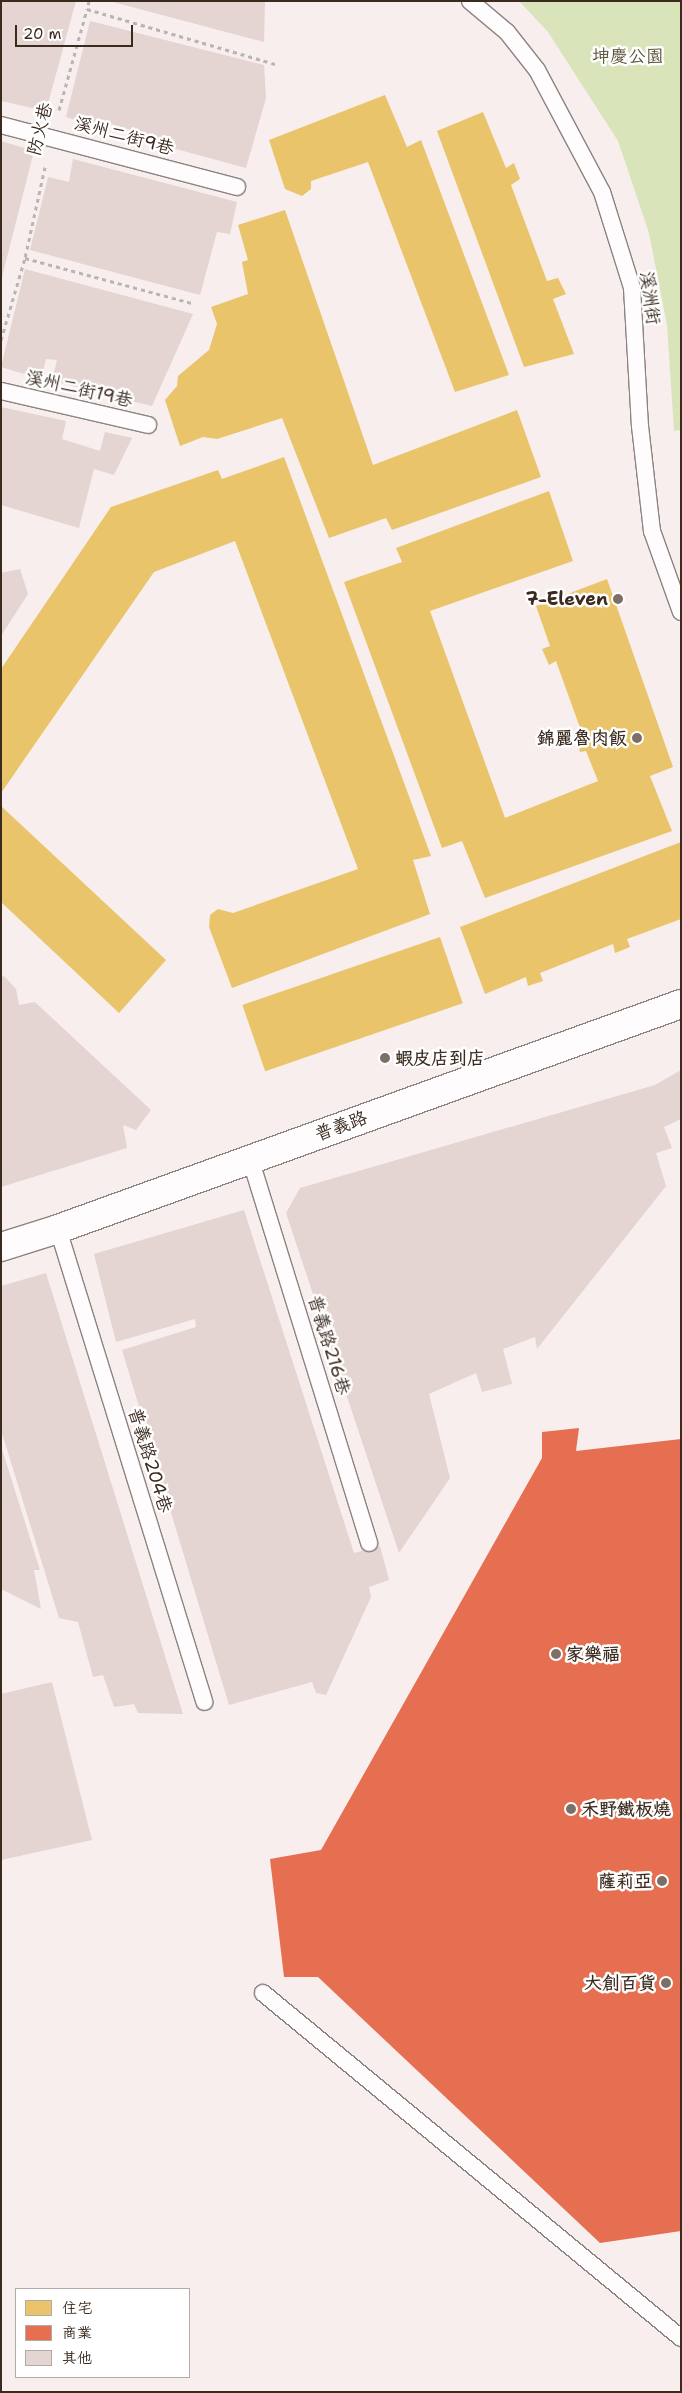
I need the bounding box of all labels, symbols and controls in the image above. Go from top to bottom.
scale bar [18,15,135,47]
text: 20 m [23,24,62,44]
park label: 坤慶公園 [592,45,664,67]
street label: 防火巷 [23,100,57,158]
street label: 溪州二街9巷 [72,112,176,160]
street label: 溪洲街 [636,270,664,326]
street label: 溪州二街19巷 [23,366,135,412]
place label: 7-Eleven [526,588,608,610]
marker: 7-Eleven [612,593,624,605]
place label: 錦麗魯肉飯 [537,727,627,749]
marker: 錦麗魯肉飯 [631,732,643,744]
place label: 蝦皮店到店 [395,1047,485,1069]
marker: 蝦皮店到店 [379,1052,391,1064]
street label: 普義路 [312,1107,370,1145]
street label: 普義路216巷 [304,1292,354,1398]
street label: 普義路204巷 [124,1405,176,1515]
place label: 家樂福 [566,1643,620,1665]
marker: 家樂福 [550,1648,562,1660]
place label: 禾野鐵板燒 [581,1798,671,1820]
marker: 禾野鐵板燒 [565,1803,577,1815]
place label: 薩莉亞 [598,1870,652,1892]
marker: 薩莉亞 [656,1875,668,1887]
place label: 大創百貨 [584,1972,656,1994]
marker: 大創百貨 [660,1977,672,1989]
legend [15,2288,190,2378]
text: 住宅 [62,2298,92,2318]
text: 商業 [62,2323,92,2343]
text: 其他 [62,2348,92,2368]

